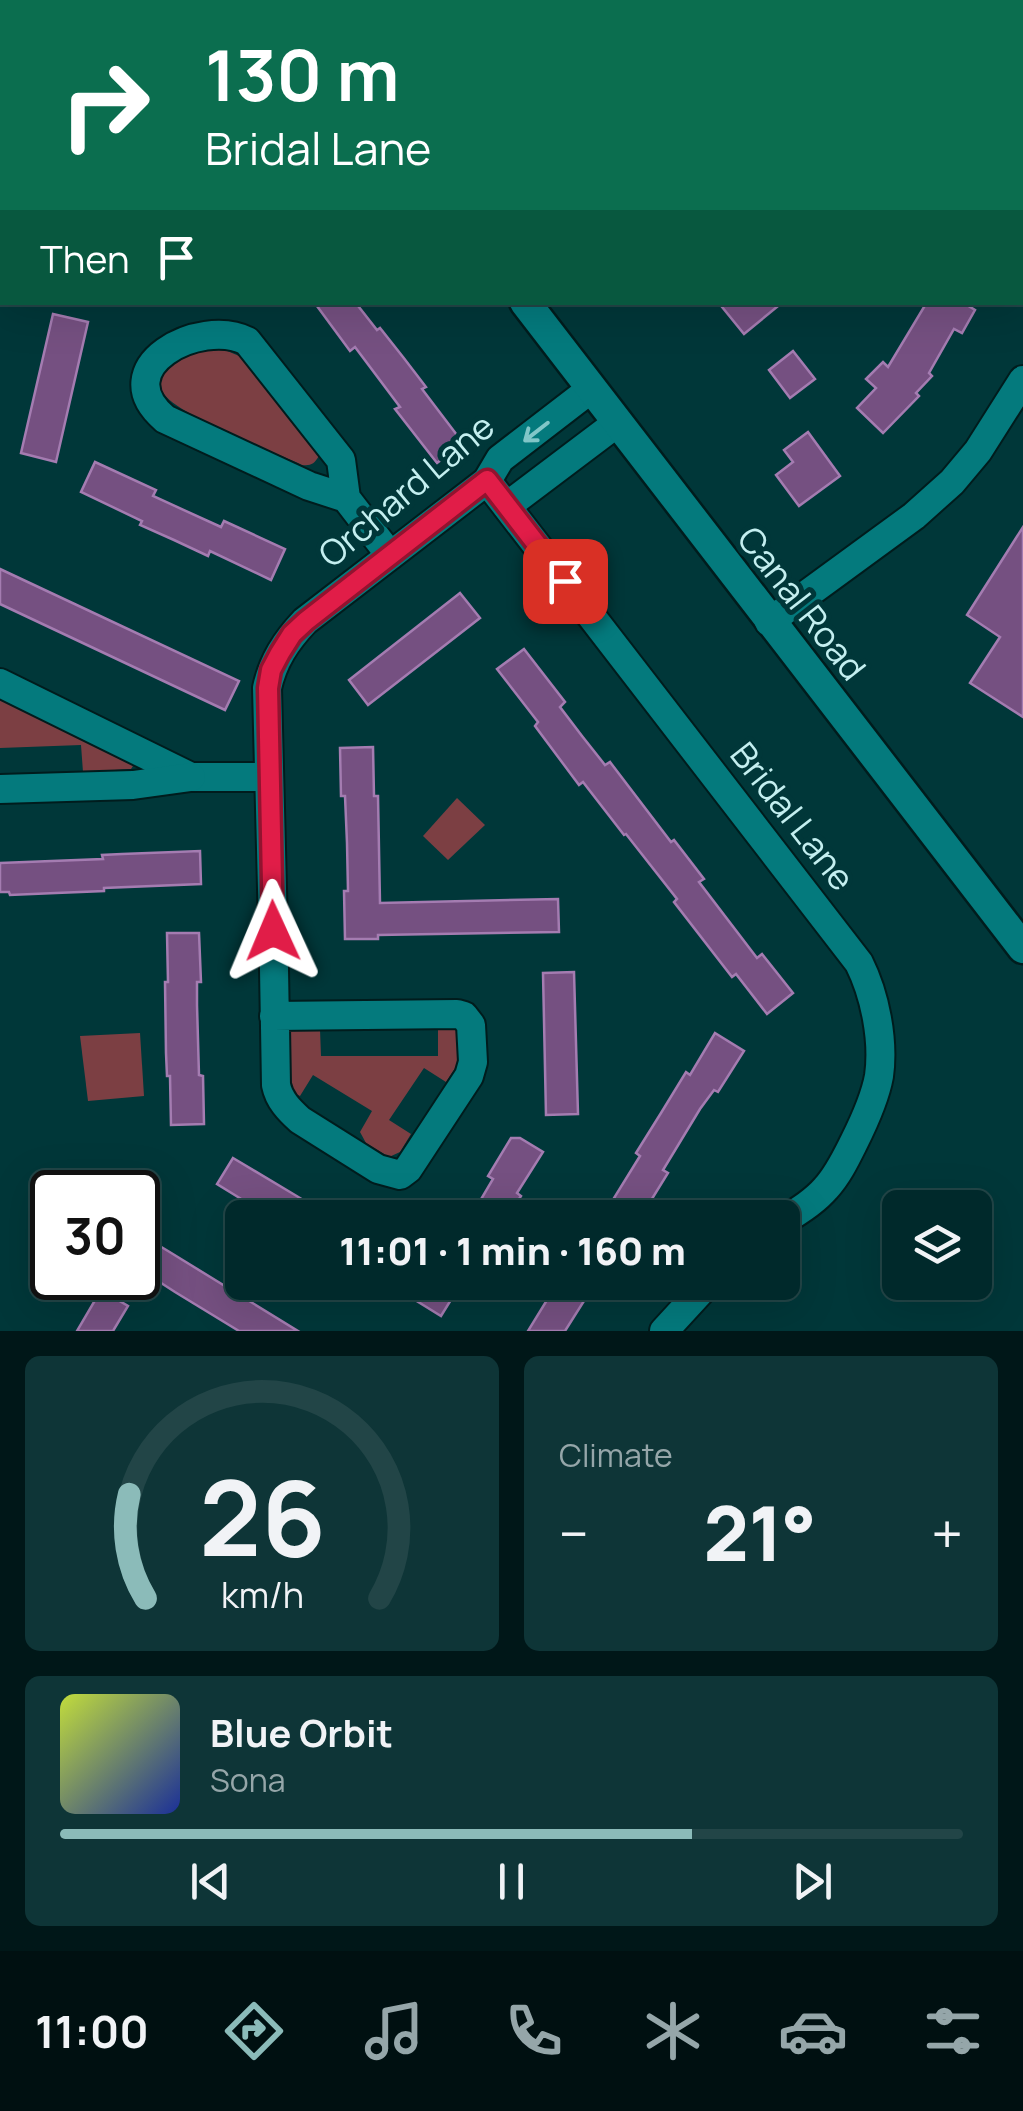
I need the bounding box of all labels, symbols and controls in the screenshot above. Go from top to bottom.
text: 130 m [205,26,399,122]
icon: right [40,40,170,170]
text: Bridal Lane [205,117,431,179]
icon: arrive [149,230,204,285]
text: Then [40,232,129,284]
street label: Orchard Lane [308,402,504,578]
one-way arrow [523,421,549,443]
street label: Canal Road [727,516,877,690]
pin [523,539,608,624]
icon: arrive [538,554,593,609]
street label: Bridal Lane [720,732,866,900]
position arrow [221,879,325,983]
speed limit sign: 30 [30,1170,160,1300]
map controls [882,1190,992,1300]
button: layers [882,1190,992,1300]
text: 11:01 · 1 min · 160 m [339,1224,686,1276]
text: Climate [559,1433,673,1477]
text: 26 [199,1445,325,1587]
text: 21° [703,1481,817,1584]
text: − [559,1495,589,1571]
text: + [931,1495,963,1571]
text: km/h [220,1570,304,1619]
text: Blue Orbit [210,1706,393,1758]
text: Sona [210,1758,285,1802]
icon: previous [183,1854,238,1909]
icon: pause [484,1854,539,1909]
icon: next [785,1854,840,1909]
icon: directions [219,1996,289,2066]
icon: music [359,1996,429,2066]
icon: phone [499,1996,569,2066]
icon: climate [638,1996,708,2066]
icon: car [778,1996,848,2066]
icon: filters [918,1996,988,2066]
text: 11:00 [35,2000,149,2062]

